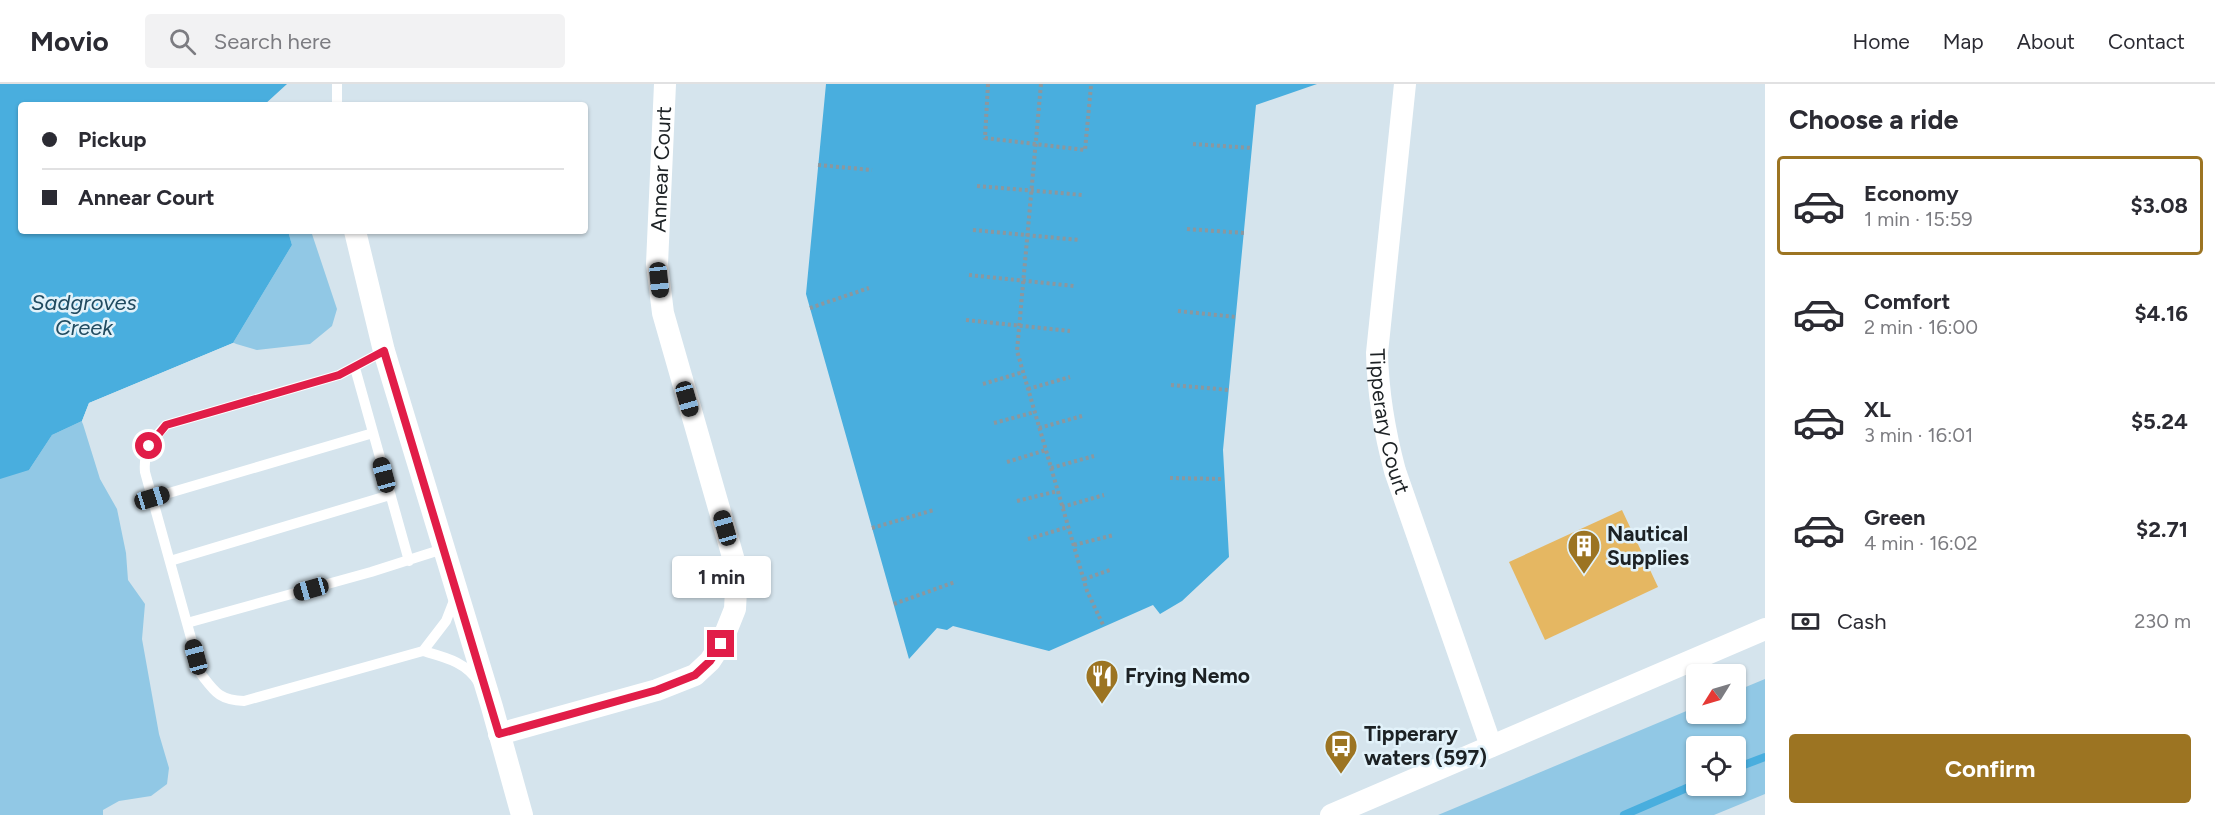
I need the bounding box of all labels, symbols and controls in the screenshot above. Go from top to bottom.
search box [145,14,565,68]
text: Movio [30,24,109,58]
icon: search [166,25,199,58]
text: Search here [214,28,331,55]
text: Home [1853,29,1910,54]
text: Map [1943,29,1984,54]
text: About [2017,29,2075,54]
text: Contact [2108,29,2185,54]
text: Choose a ride [1789,103,1958,136]
street label: Annear Court [645,106,676,233]
text: Pickup [78,126,147,153]
icon: car [1792,179,1846,233]
text: Economy [1864,180,1959,207]
text: Annear Court [78,184,215,211]
text: $3.08 [2130,192,2188,219]
text: 1 min · 15:59 [1864,207,1973,231]
car [648,261,670,299]
icon: car [1792,287,1846,341]
text: Comfort [1864,288,1950,315]
water label: Sadgroves Creek [31,289,137,341]
text: $4.16 [2134,300,2188,327]
text: 2 min · 16:00 [1864,315,1978,339]
street label: Tipperary Court [1365,348,1415,498]
car [673,379,701,419]
icon: car [1792,395,1846,449]
text: XL [1864,396,1891,423]
text: $5.24 [2131,408,2188,435]
text: 3 min · 16:01 [1864,423,1973,447]
route start [135,432,162,459]
car [371,455,397,495]
car [132,484,172,512]
icon: car [1792,503,1846,557]
text: Green [1864,504,1926,531]
car [711,508,739,548]
text: $2.71 [2136,516,2188,543]
place label: Nautical Supplies [1607,521,1689,570]
building icon: Nautical Supplies [1566,528,1602,575]
text: 4 min · 16:02 [1864,531,1978,555]
callout: 1 min [672,557,771,599]
text: 1 min [698,565,745,589]
car [291,575,331,603]
icon: cash [1789,605,1822,638]
text: Cash [1837,608,1887,635]
text: 230 m [2134,609,2191,633]
route end [707,630,734,657]
car [183,637,209,677]
restaurant icon: Frying Nemo [1084,658,1120,705]
place label: Frying Nemo [1125,663,1250,688]
north arrow [1686,664,1746,724]
map controls [1686,664,1746,796]
place label: Tipperary waters (597) [1364,721,1487,770]
bus stop icon: Tipperary waters (597) [1323,728,1359,775]
button: Confirm [1789,734,2191,803]
button: locate [1686,736,1746,796]

